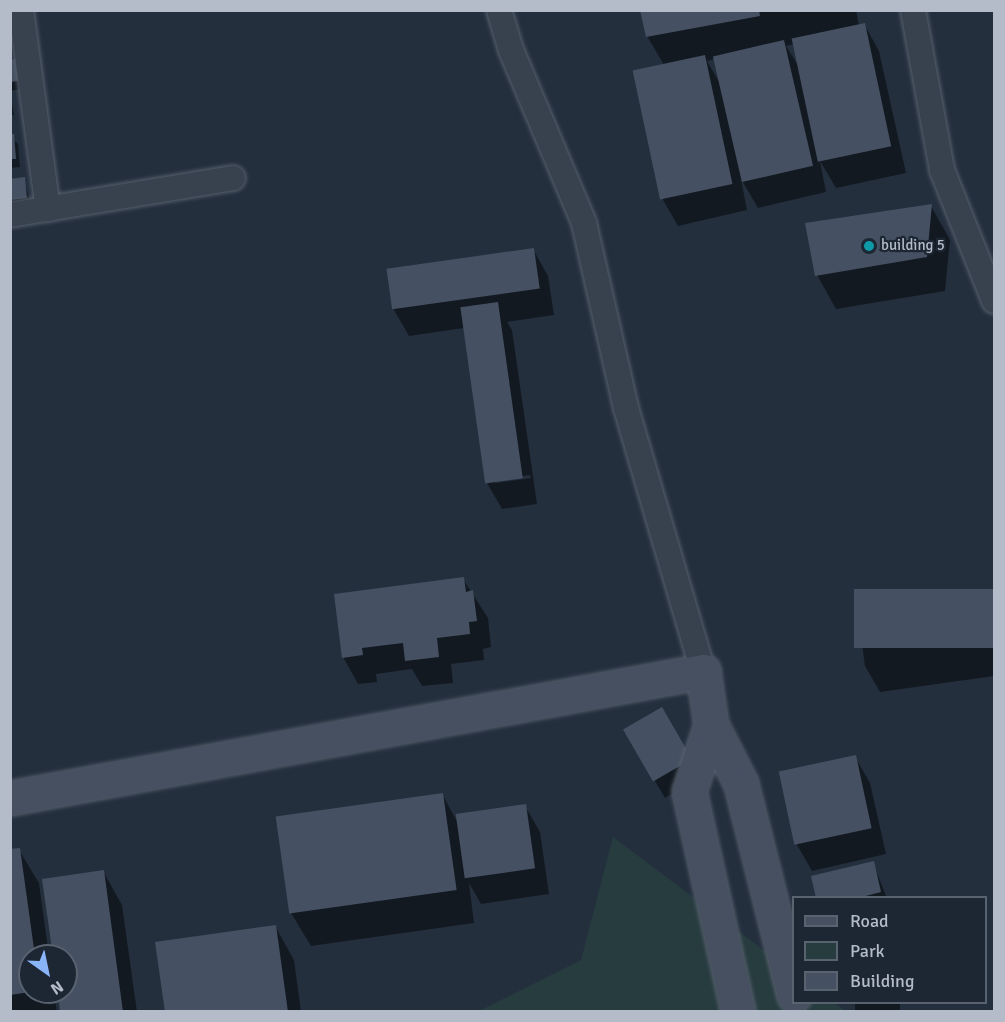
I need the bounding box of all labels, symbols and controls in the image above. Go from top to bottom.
place label: building 5 [881,237,945,255]
marker: building 5 [862,239,876,253]
legend [792,896,987,1004]
text: Road [850,910,889,932]
text: Park [850,940,885,962]
north arrow [18,944,78,1004]
text: Building [850,970,914,992]
text: N [47,976,67,999]

